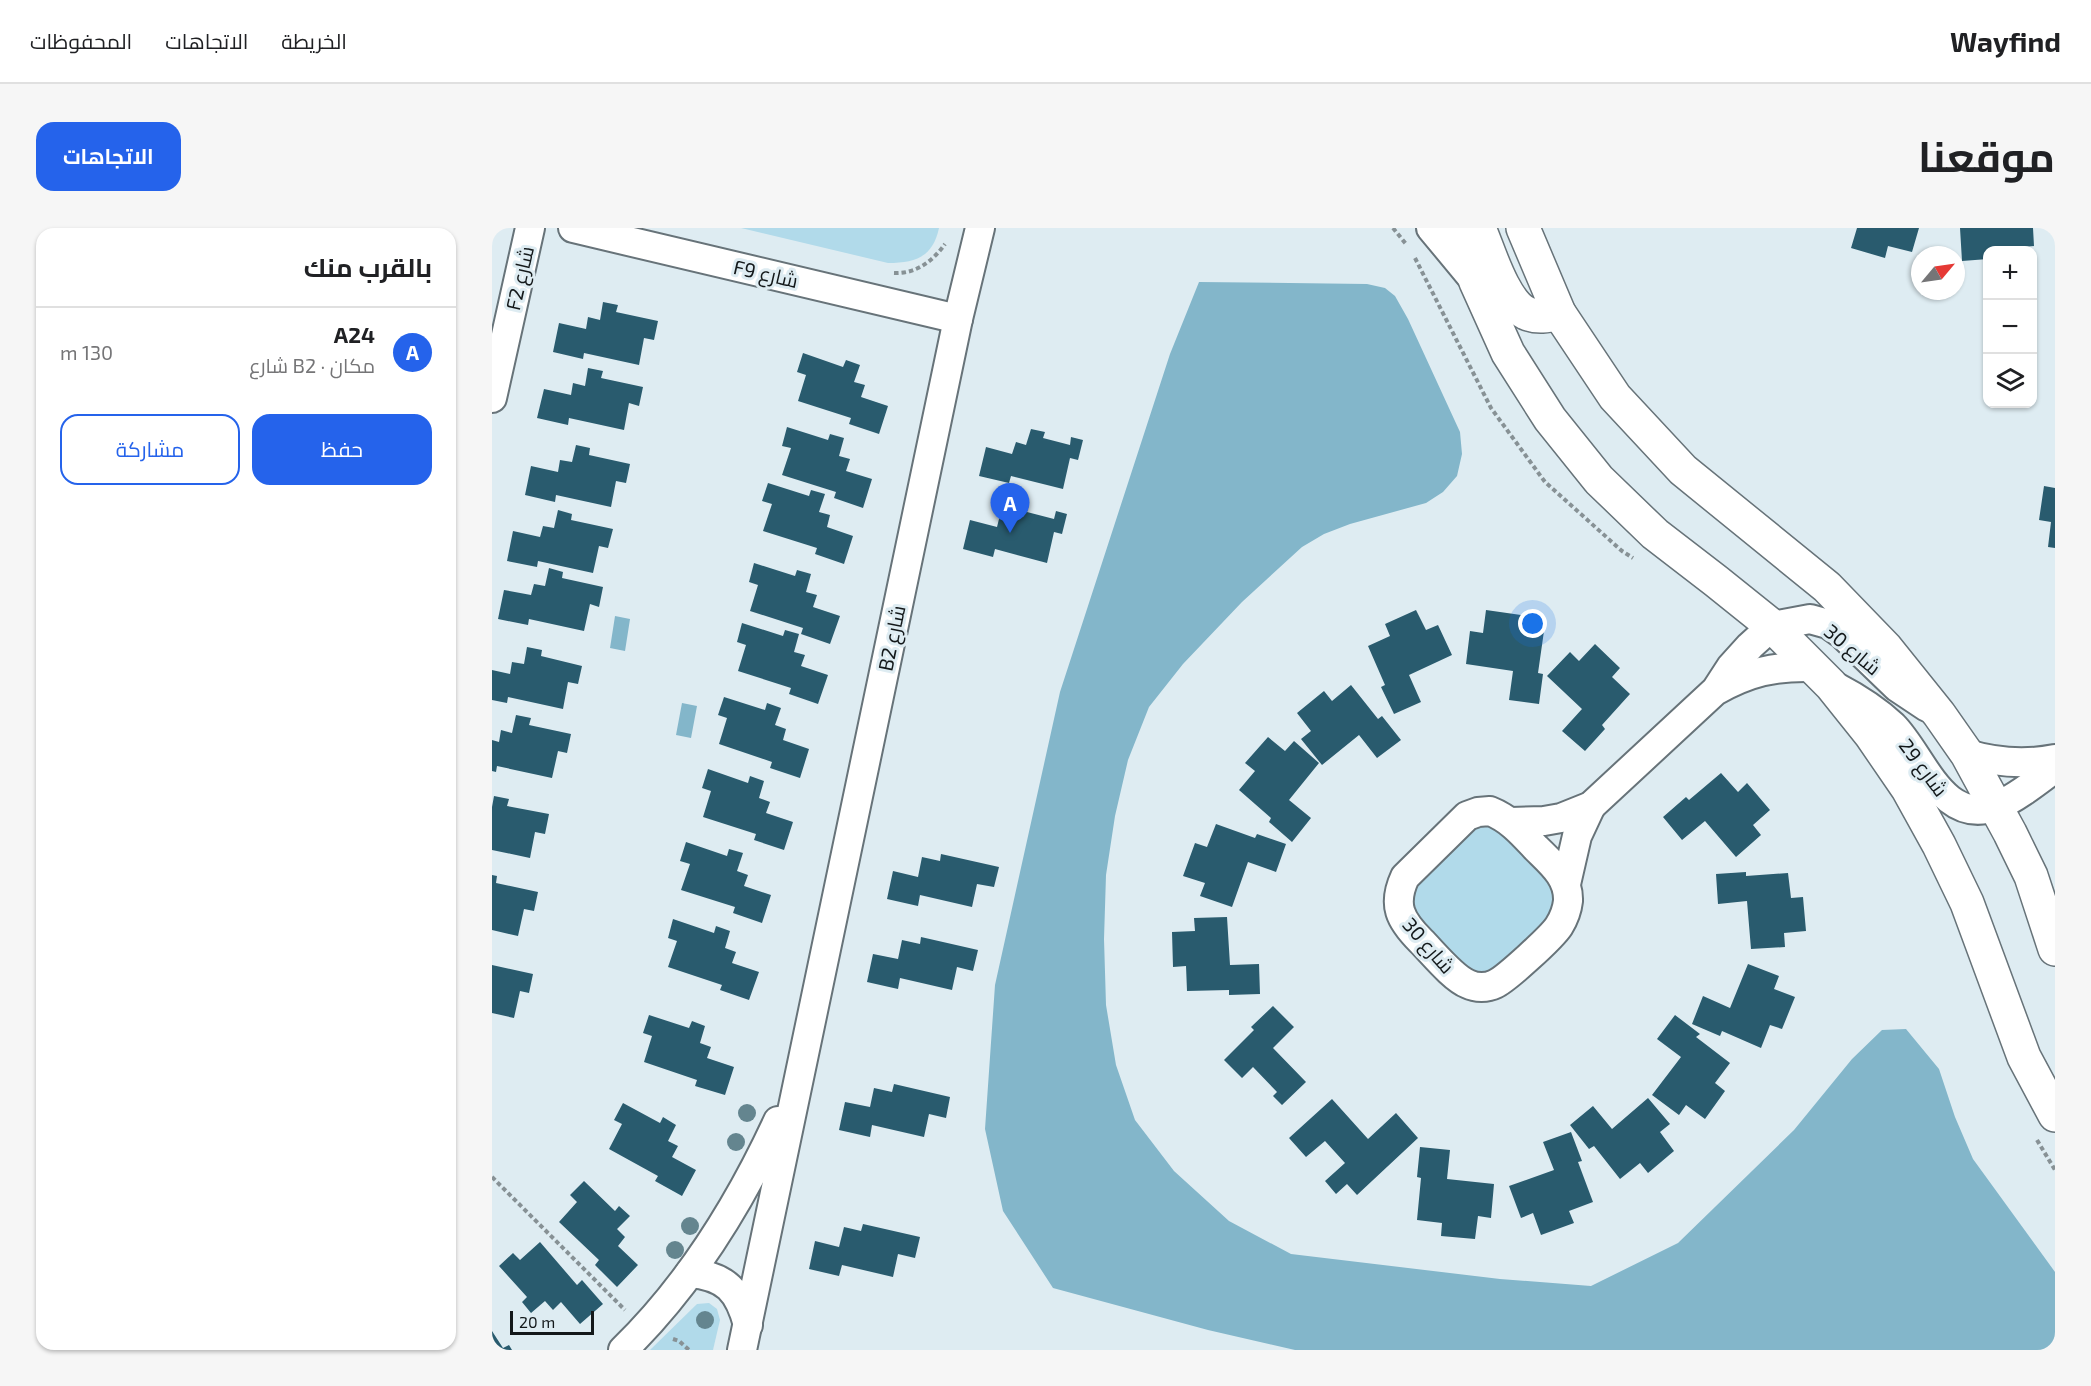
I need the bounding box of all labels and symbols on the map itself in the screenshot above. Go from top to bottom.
street label: F2 شارع [500,244,541,313]
north arrow [1911,246,1965,300]
street label: F9 شارع [731,254,801,295]
pin: A [990,484,1030,533]
street label: B2 شارع [872,603,913,674]
your location [1518,609,1547,638]
street label: شارع 30 [1818,618,1886,682]
street label: شارع 29 [1892,733,1953,802]
street label: شارع 30 [1396,912,1460,980]
scale bar [510,1308,594,1336]

